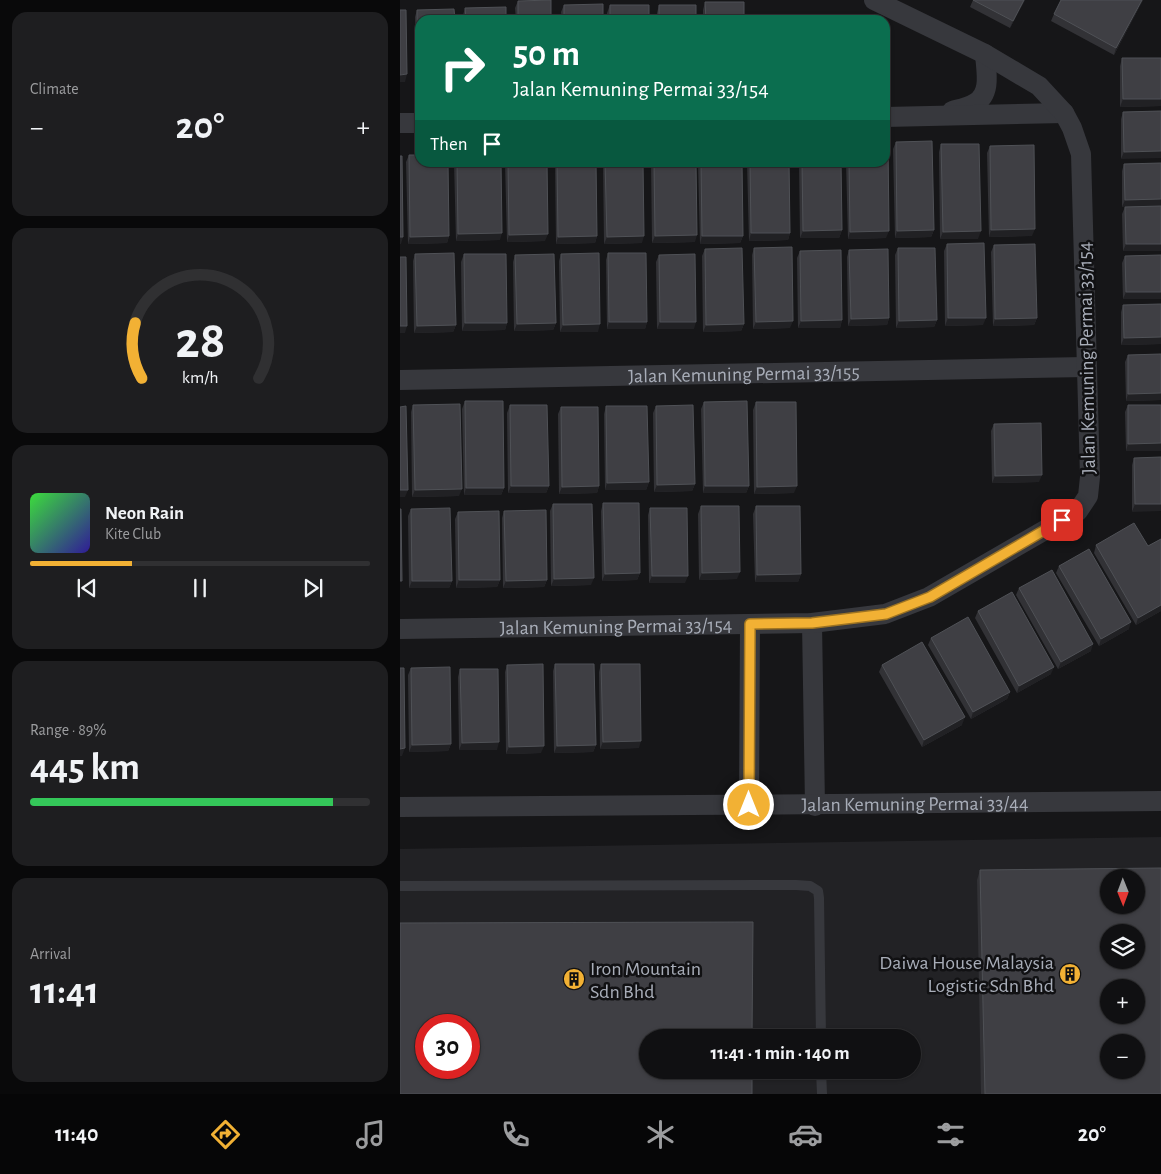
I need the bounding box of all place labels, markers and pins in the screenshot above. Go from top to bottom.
pin [1041,499,1083,541]
place label: Daiwa House Malaysia Logistic Sdn Bhd [879,953,1054,996]
place label: Iron Mountain Sdn Bhd [590,959,701,1002]
building icon: Daiwa House Malaysia Logistic Sdn Bhd [1058,962,1082,986]
building icon: Iron Mountain Sdn Bhd [562,967,586,991]

